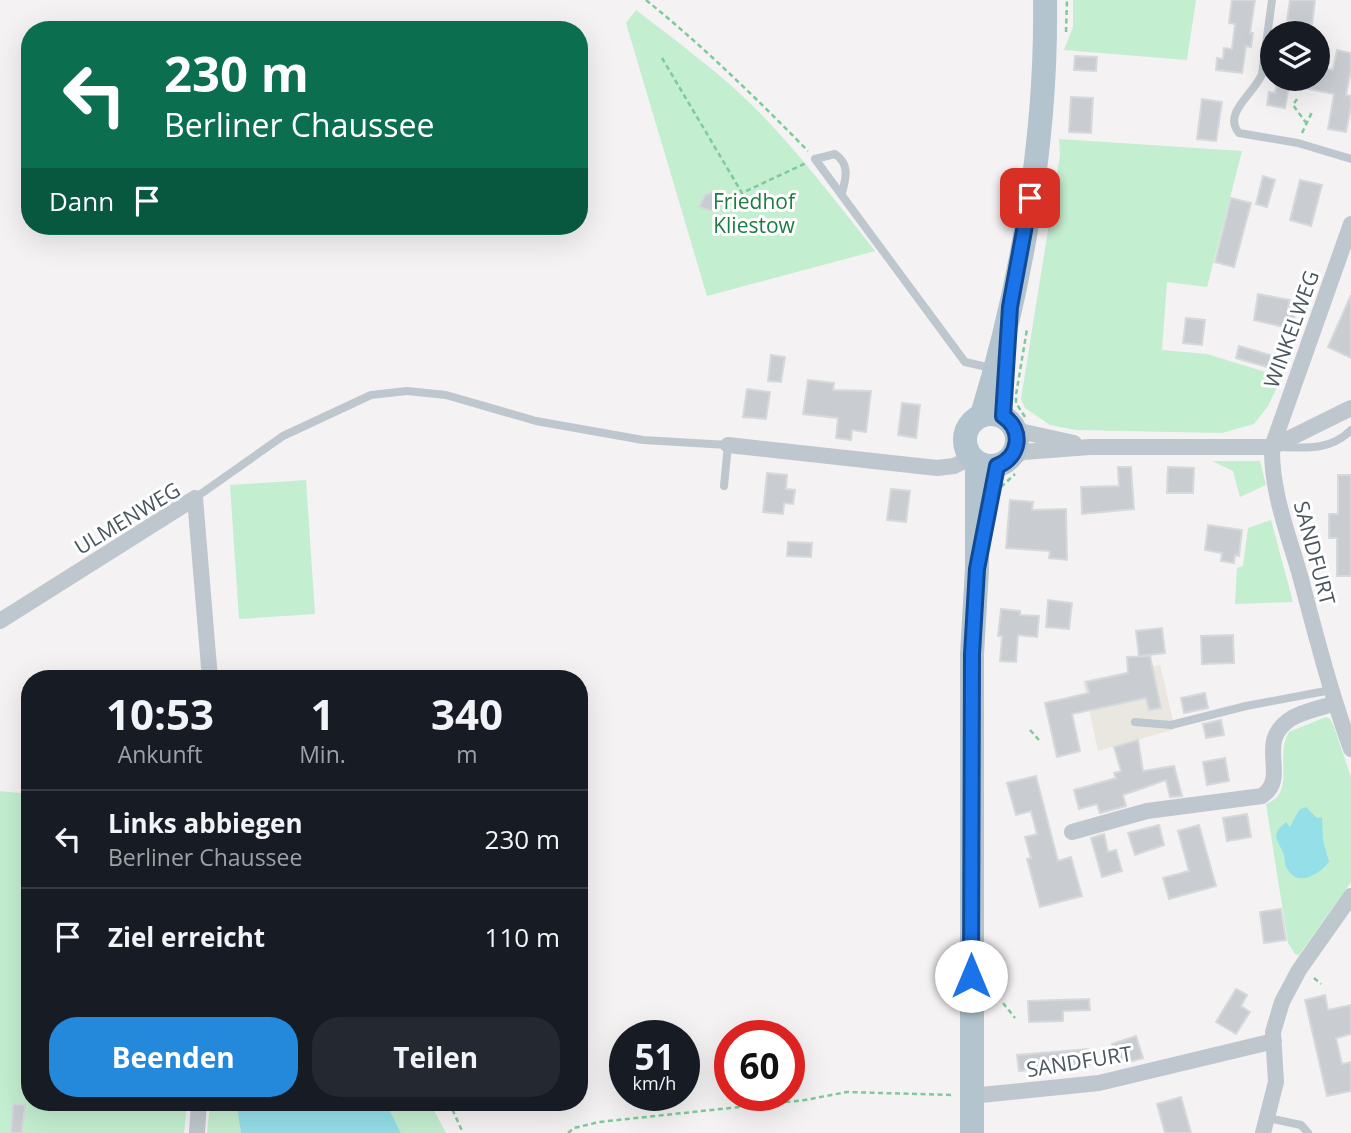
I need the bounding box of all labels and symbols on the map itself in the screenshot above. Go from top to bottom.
pin [1000,168,1060,228]
park label: Friedhof Kliestow [713,187,797,239]
street label: WINKELWEG [1257,266,1325,392]
street label: ULMENWEG [69,475,185,561]
street label: SANDFURT [1288,498,1342,608]
position arrow [934,939,1008,1013]
speed limit sign: 60 [714,1020,805,1111]
street label: SANDFURT [1024,1039,1134,1083]

